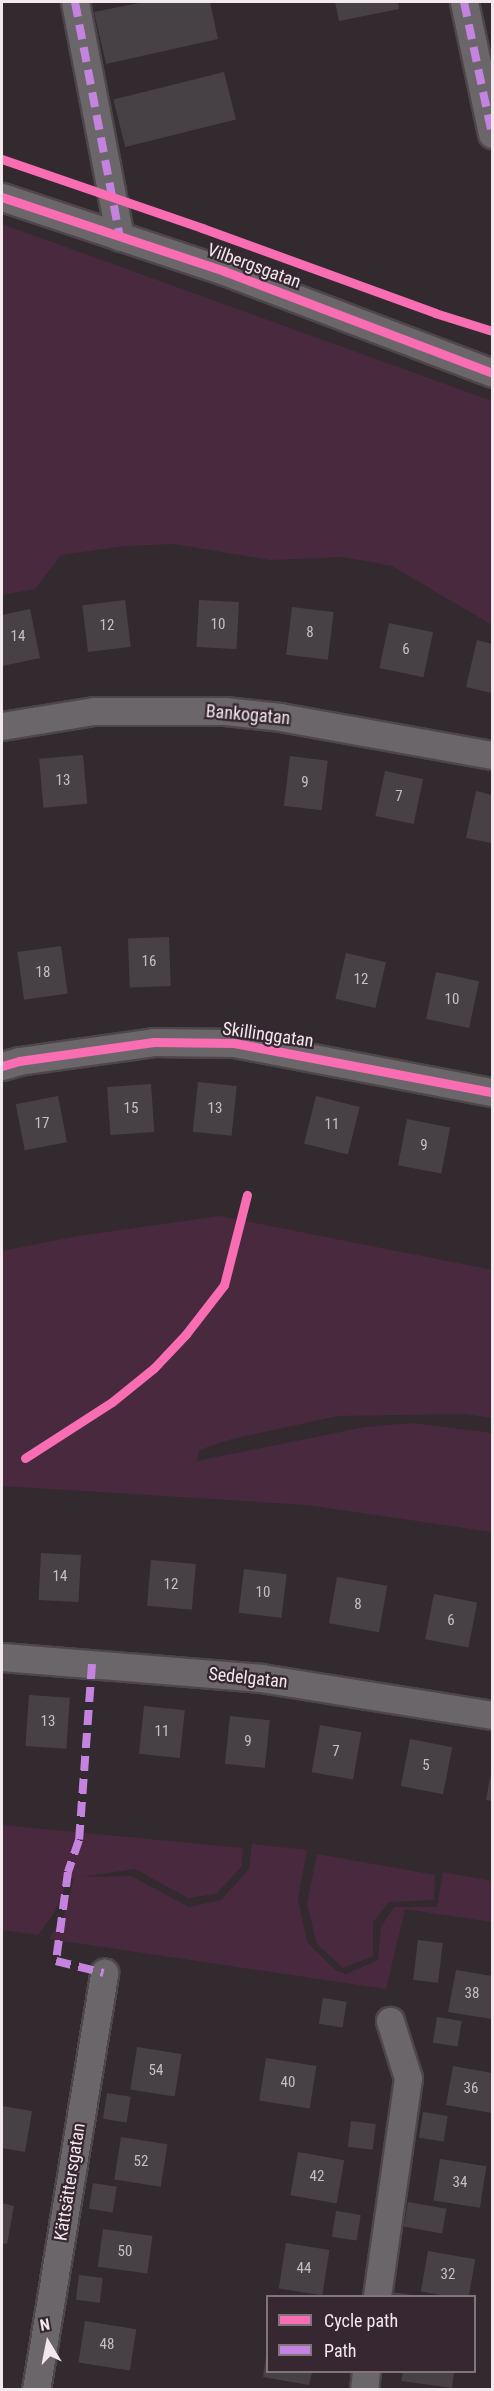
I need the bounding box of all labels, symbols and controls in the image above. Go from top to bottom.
street label: Vilbergsgatan [204,239,304,293]
house number: 10 [211,616,225,634]
house number: 12 [100,617,114,635]
house number: 8 [306,624,314,642]
house number: 14 [11,628,25,646]
house number: 6 [402,641,410,659]
street label: Bankogatan [205,701,291,729]
house number: 13 [56,772,70,790]
house number: 9 [301,774,309,792]
house number: 7 [395,788,403,806]
house number: 16 [142,953,156,971]
house number: 18 [36,964,50,982]
house number: 12 [354,971,368,989]
house number: 10 [445,991,459,1009]
street label: Skillinggatan [221,1018,315,1052]
house number: 15 [124,1100,138,1118]
house number: 13 [208,1100,222,1118]
house number: 17 [35,1115,49,1133]
house number: 11 [325,1116,339,1134]
house number: 9 [420,1137,428,1155]
house number: 14 [53,1568,67,1586]
house number: 12 [164,1576,178,1594]
house number: 10 [256,1584,270,1602]
house number: 8 [354,1596,362,1614]
house number: 6 [447,1612,455,1630]
street label: Sedelgatan [207,1663,289,1693]
house number: 13 [41,1713,55,1731]
house number: 11 [155,1723,169,1741]
house number: 9 [244,1733,252,1751]
house number: 7 [332,1743,340,1761]
house number: 5 [422,1757,430,1775]
house number: 38 [465,1985,479,2003]
house number: 54 [149,2062,163,2080]
house number: 40 [281,2074,295,2092]
house number: 36 [464,2080,478,2098]
street label: Kättsättersgatan [50,2122,90,2242]
house number: 52 [134,2153,148,2171]
house number: 42 [310,2168,324,2186]
house number: 34 [453,2174,467,2192]
house number: 50 [118,2243,132,2261]
house number: 44 [297,2260,311,2278]
house number: 32 [441,2266,455,2284]
legend [266,2295,476,2373]
text: Cycle path [324,2310,398,2331]
north arrow [18,2313,78,2373]
text: N [38,2315,51,2335]
house number: 48 [100,2336,114,2354]
text: Path [324,2340,357,2361]

